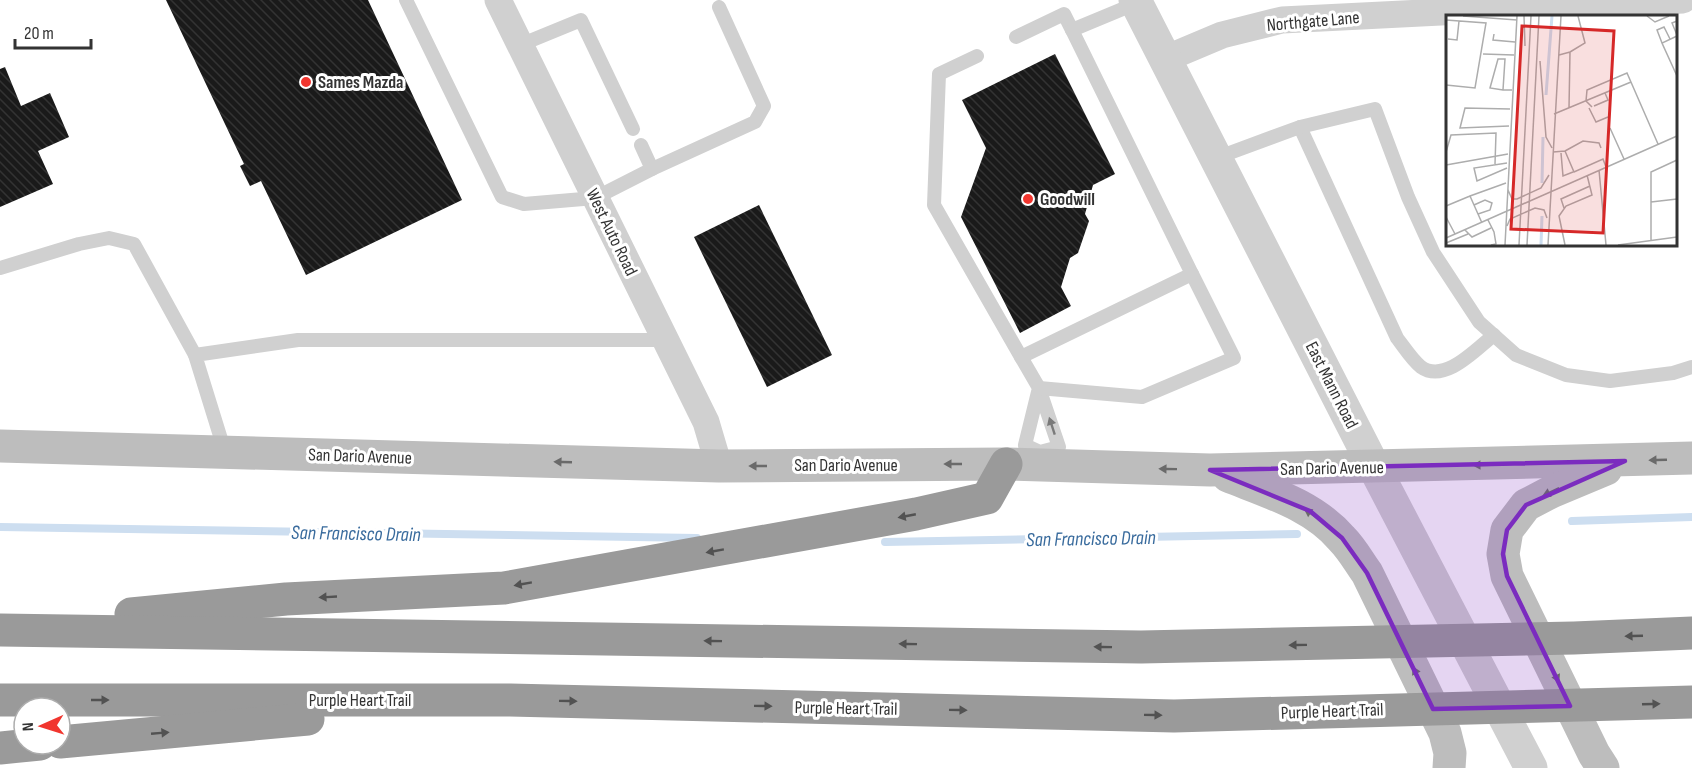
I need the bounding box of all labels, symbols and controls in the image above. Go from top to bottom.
street label: Northgate Lane [1266,7,1360,36]
scale bar [15,12,92,50]
inset map [1446,15,1677,246]
text: 20 m [24,23,54,44]
place label: Sames Mazda [318,72,403,93]
marker: Sames Mazda [299,75,313,89]
street label: West Auto Road [581,185,642,279]
place label: Goodwill [1040,189,1095,210]
marker: Goodwill [1021,192,1035,206]
street label: East Mann Road [1301,338,1362,432]
one-way arrow [1047,417,1056,435]
street label: San Dario Avenue [308,444,412,469]
street label: San Dario Avenue [794,455,898,476]
one-way arrow [1649,455,1668,464]
one-way arrow [553,457,572,466]
street label: San Dario Avenue [1280,457,1384,480]
one-way arrow [943,459,962,469]
one-way arrow [1473,460,1492,469]
one-way arrow [748,461,767,470]
one-way arrow [1159,464,1178,473]
one-way arrow [1542,487,1560,497]
one-way arrow [1304,508,1320,519]
one-way arrow [897,512,916,521]
water label: San Francisco Drain [291,521,421,547]
water label: San Francisco Drain [1026,526,1156,552]
one-way arrow [705,547,724,556]
one-way arrow [513,580,532,589]
one-way arrow [319,592,338,601]
one-way arrow [1624,631,1643,640]
one-way arrow [704,636,723,646]
one-way arrow [899,639,918,649]
one-way arrow [1289,640,1308,650]
one-way arrow [1094,642,1113,652]
one-way arrow [1412,666,1421,683]
one-way arrow [1550,666,1560,683]
street label: Purple Heart Trail [309,690,411,711]
one-way arrow [91,695,110,705]
north arrow [12,696,72,756]
one-way arrow [559,696,578,706]
street label: Purple Heart Trail [794,697,898,720]
street label: Purple Heart Trail [1280,699,1384,724]
one-way arrow [1641,699,1660,708]
one-way arrow [753,701,772,710]
one-way arrow [948,706,967,715]
one-way arrow [1143,710,1162,720]
text: N [19,722,38,731]
one-way arrow [151,728,170,738]

